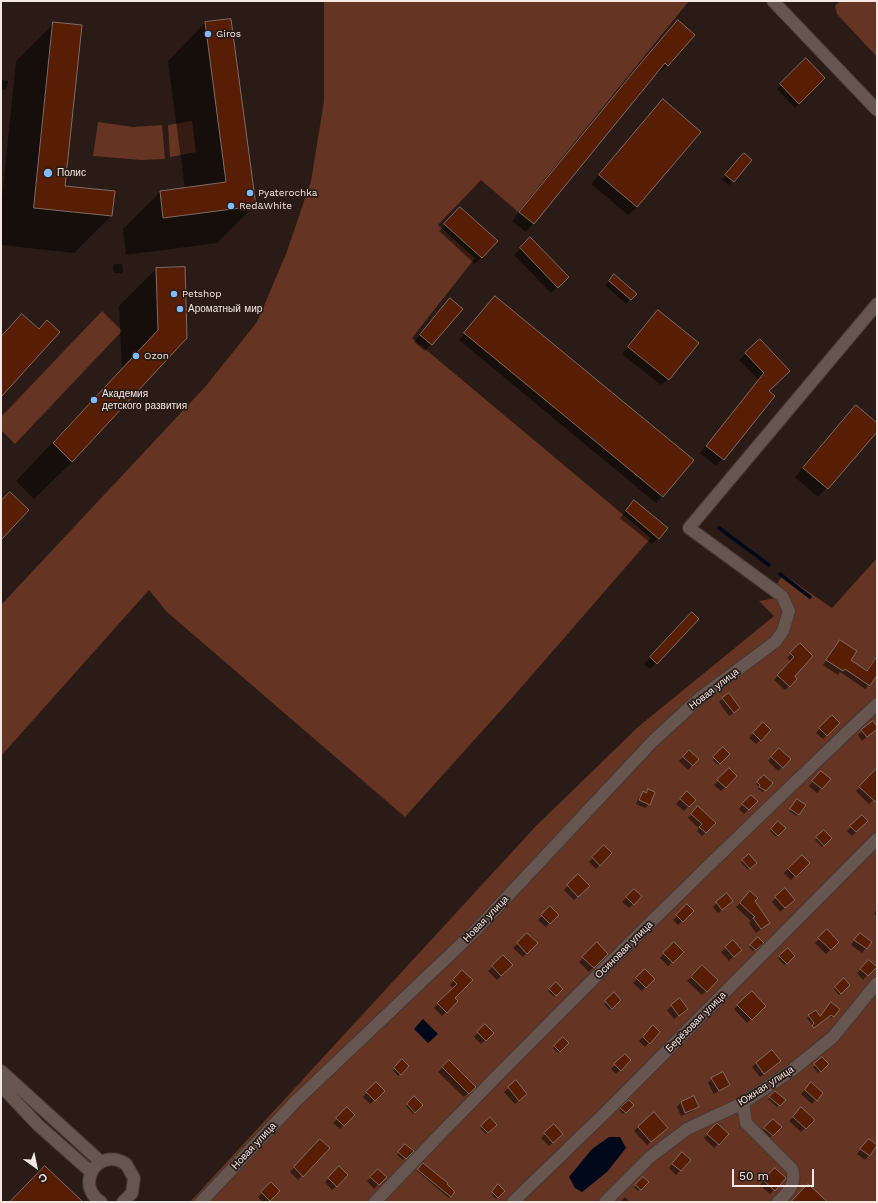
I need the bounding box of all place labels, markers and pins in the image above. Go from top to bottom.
place label: Giros [216,28,241,40]
marker: Giros [203,29,213,39]
marker: Полис [42,167,54,179]
place label: Полис [57,167,86,179]
place label: Pyaterochka [258,187,317,199]
marker: Pyaterochka [245,188,255,198]
place label: Red&White [239,200,292,212]
marker: Red&White [226,201,236,211]
place label: Petshop [182,288,222,300]
marker: Petshop [169,289,179,299]
place label: Ароматный мир [188,303,262,315]
marker: Ароматный мир [175,304,185,314]
place label: Ozon [144,350,169,362]
marker: Ozon [131,351,141,361]
place label: Академия детского развития [102,388,187,412]
marker: Академия детского развития [89,395,99,405]

